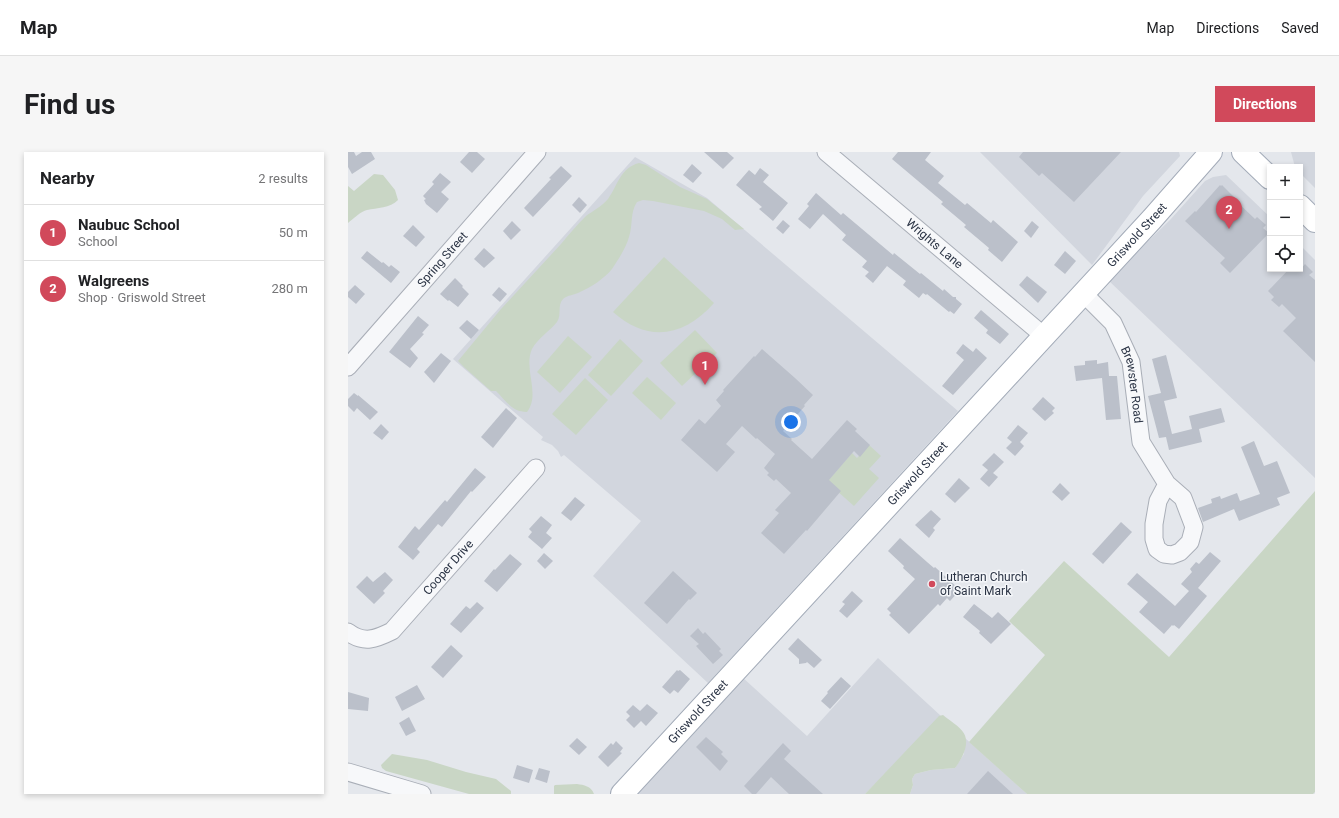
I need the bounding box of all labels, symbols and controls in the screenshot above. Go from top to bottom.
text: Map [20,16,58,39]
text: Map [1147,20,1174,36]
text: Directions [1196,20,1259,36]
text: Saved [1281,20,1319,36]
button: Directions [1215,86,1315,122]
text: Find us [24,88,115,121]
map controls [1267,164,1303,272]
button: + [1267,164,1303,200]
text: Nearby [40,168,95,188]
text: 2 results [258,171,308,186]
pin: 2 [1216,196,1242,229]
street label: Griswold Street [1104,200,1170,270]
button: − [1267,200,1303,236]
text: Naubuc School [78,216,180,234]
street label: Wrights Lane [903,216,966,272]
text: 1 [49,225,57,240]
text: 50 m [279,225,308,240]
street label: Spring Street [414,229,470,290]
text: School [78,234,118,249]
button: locate [1267,236,1303,272]
text: Walgreens [78,272,149,290]
text: 2 [49,281,57,296]
text: 280 m [271,281,308,296]
text: Shop · Griswold Street [78,290,206,305]
street label: Brewster Road [1118,344,1146,424]
pin: 1 [692,352,718,385]
your location [781,412,801,432]
street label: Griswold Street [885,439,950,508]
street label: Cooper Drive [420,537,476,598]
place label: Lutheran Church of Saint Mark [940,570,1028,598]
marker: Lutheran Church of Saint Mark [927,579,937,589]
street label: Griswold Street [665,677,731,746]

